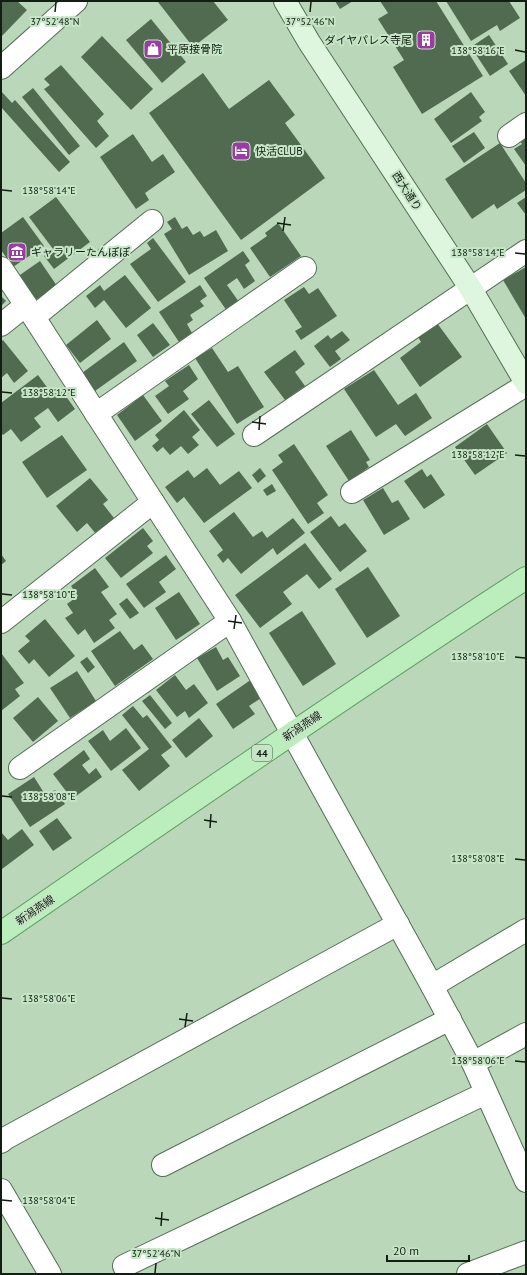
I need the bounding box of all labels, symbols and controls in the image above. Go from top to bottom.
text: 37°52'48"N [30,15,80,28]
text: 37°52'46"N [285,15,335,28]
building icon: ダイヤパレス寺尾 [415,29,437,51]
place label: ダイヤパレス寺尾 [325,33,412,47]
shop icon: 平原接骨院 [142,38,164,60]
place label: 平原接骨院 [167,42,222,56]
text: 138°58'16"E [451,44,505,57]
hotel icon: 快活CLUB [230,140,252,162]
place label: 快活CLUB [255,144,303,158]
street label: 西大通り [389,169,425,213]
text: 138°58'14"E [22,184,76,197]
museum icon: ギャラリーたんぽぽ [6,241,28,263]
place label: ギャラリーたんぽぽ [31,245,130,259]
text: 138°58'14"E [451,246,505,259]
text: 138°58'12"E [22,386,76,399]
text: 138°58'12"E [451,448,505,461]
text: 138°58'10"E [22,588,76,601]
text: 138°58'10"E [451,650,505,663]
street label: 新潟燕線 [280,708,324,744]
road number: 44 [252,745,272,761]
text: 138°58'08"E [22,790,76,803]
text: 138°58'08"E [451,852,505,865]
street label: 新潟燕線 [13,892,57,928]
text: 138°58'06"E [22,992,76,1005]
text: 138°58'06"E [451,1054,505,1067]
text: 138°58'04"E [22,1194,76,1207]
scale bar [387,1237,469,1263]
text: 20 m [393,1243,419,1258]
text: 37°52'46"N [131,1247,181,1260]

